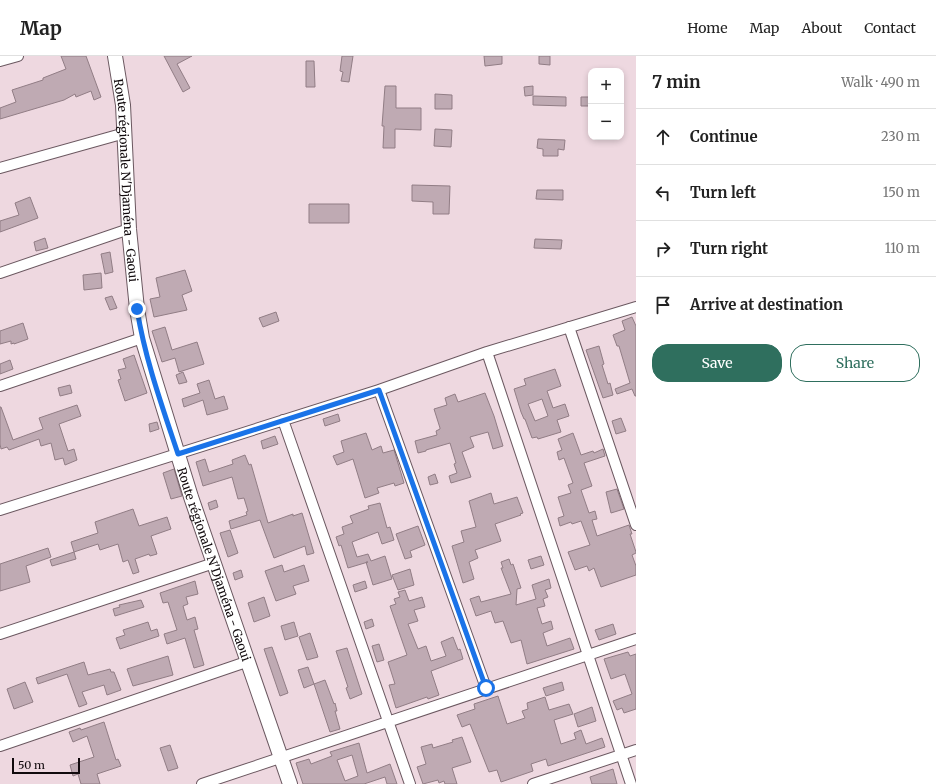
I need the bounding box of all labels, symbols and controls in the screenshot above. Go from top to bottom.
text: Map [20,16,62,40]
text: Home [687,19,728,37]
text: Map [750,19,779,37]
text: About [801,19,842,37]
text: Contact [864,19,916,37]
map controls [588,68,624,140]
button: + [588,68,624,104]
text: 7 min [652,71,701,93]
text: Walk · 490 m [841,74,920,91]
street label: Route régionale N'Djaména - Gaoui [111,78,142,283]
button: − [588,104,624,140]
icon: ahead [652,126,674,148]
text: Continue [690,127,758,146]
text: 230 m [881,128,920,145]
icon: left [652,182,674,204]
text: Turn left [690,183,756,202]
text: 150 m [883,184,920,201]
icon: right [652,238,674,260]
text: Turn right [690,239,768,258]
text: 110 m [885,240,920,257]
icon: arrive [652,294,674,316]
text: Arrive at destination [690,295,843,314]
route end [128,300,146,318]
button: Save [652,344,782,382]
button: Share [790,344,920,382]
street label: Route régionale N'Djaména - Gaoui [175,465,255,663]
route start [477,679,495,697]
scale bar [12,756,80,775]
text: 50 m [18,758,45,772]

